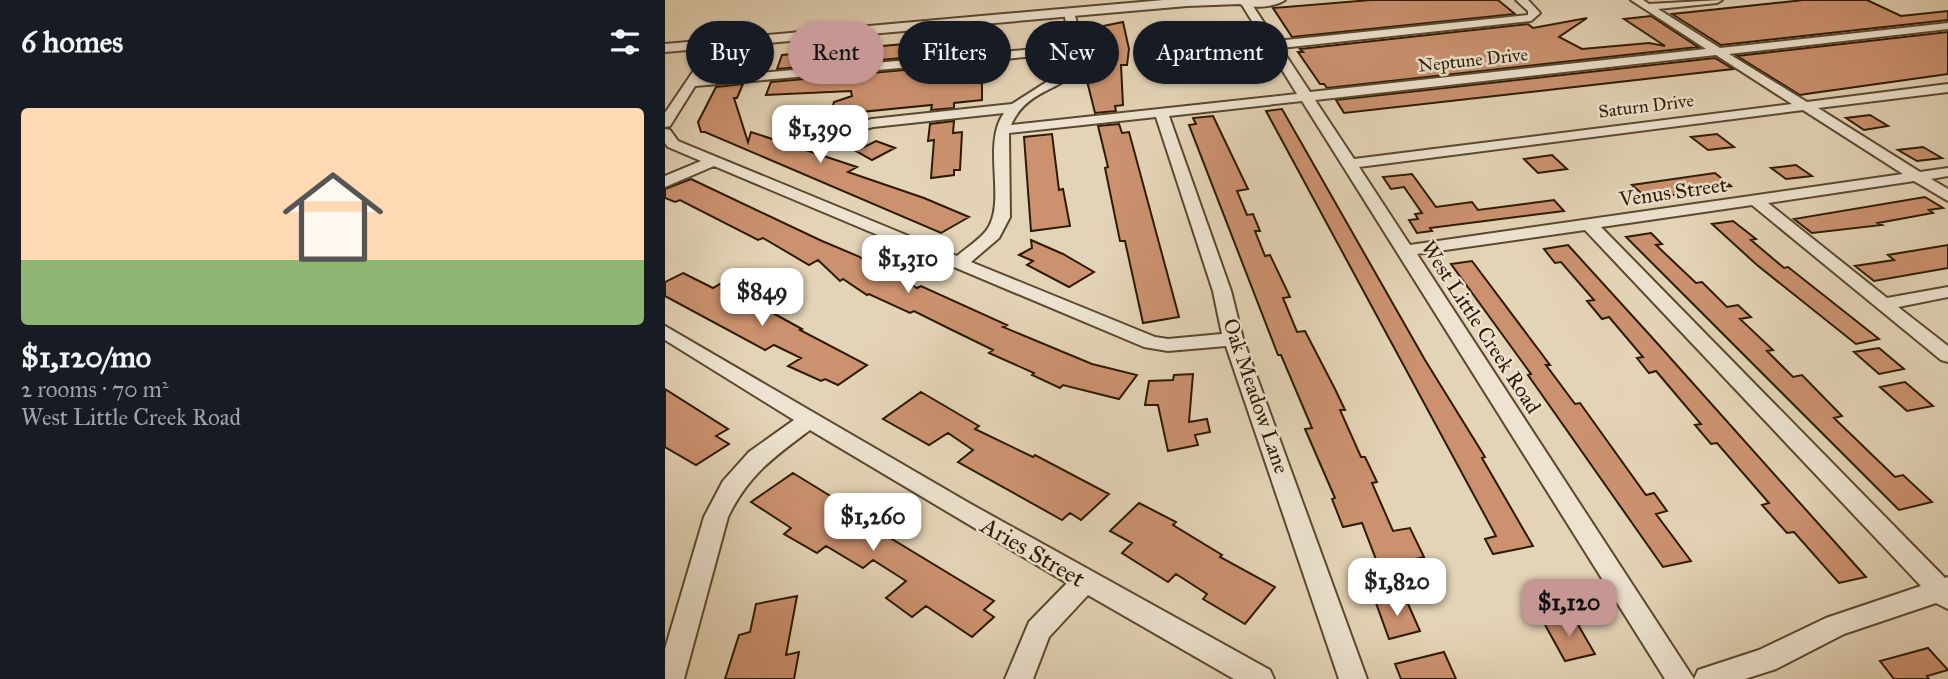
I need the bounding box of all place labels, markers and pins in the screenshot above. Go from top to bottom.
pin: $1,390 [763,106,877,165]
pin: $1,310 [851,236,965,295]
pin: $849 [721,268,803,328]
pin: $1,260 [816,494,930,553]
pin: $1,820 [1340,558,1454,618]
pin: $1,120 [1512,580,1626,639]

